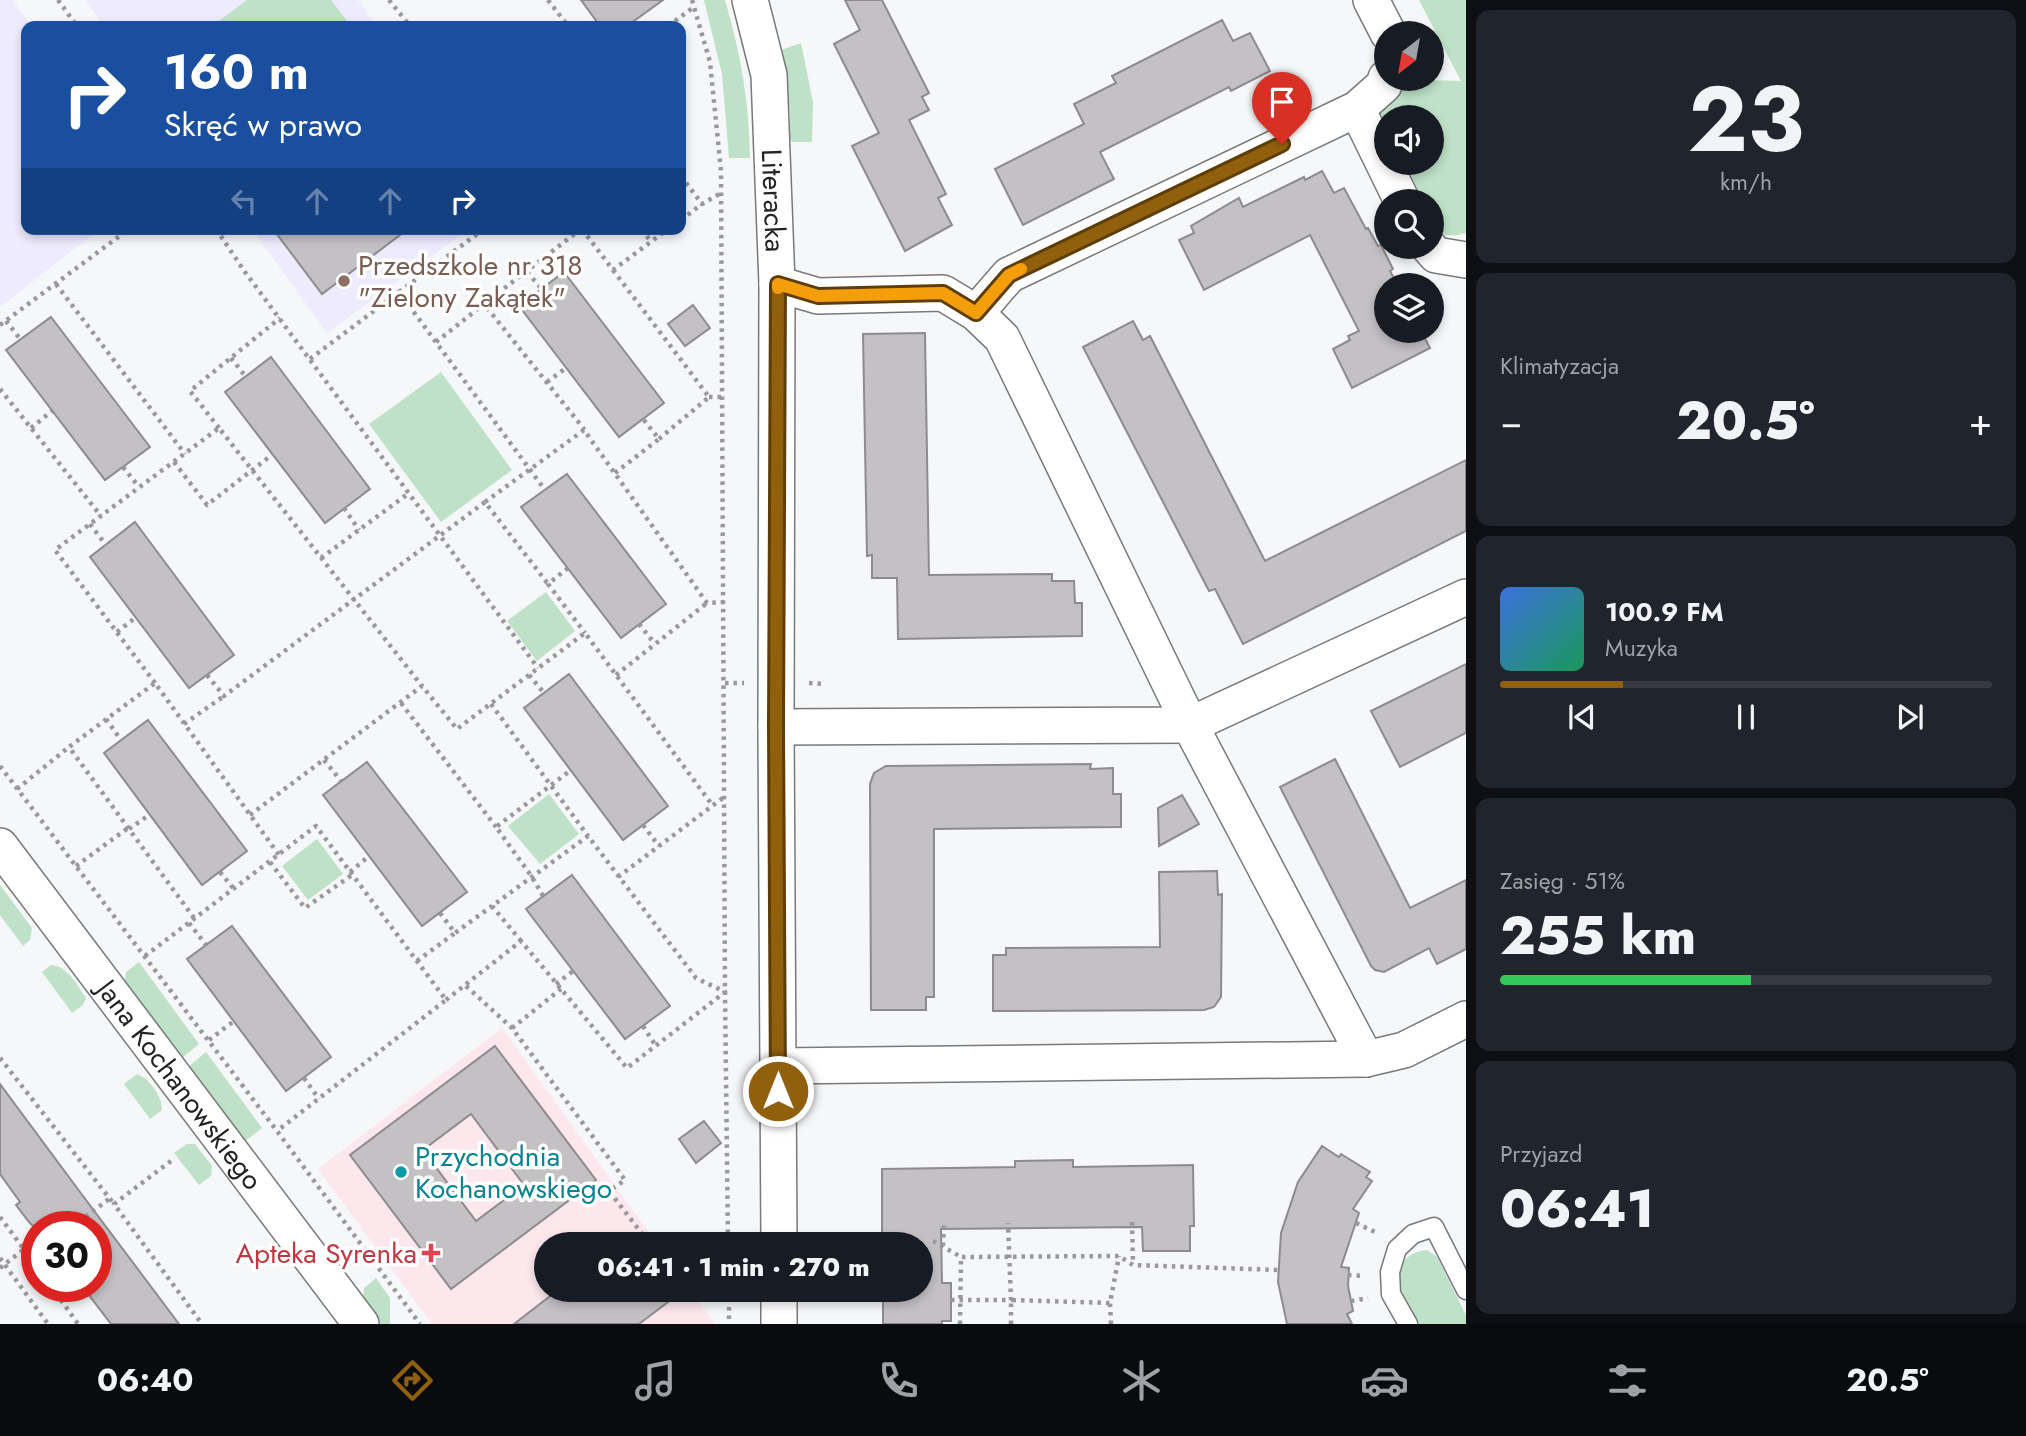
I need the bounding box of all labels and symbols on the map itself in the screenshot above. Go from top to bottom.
north arrow [1374,21,1444,91]
pin [1252,72,1312,144]
street label: Literacka [751,148,796,253]
place label: Przedszkole nr 318 "Zielony Zakątek" [358,245,583,318]
marker: Przedszkole nr 318 "Zielony Zakątek" [336,273,352,289]
street label: Jana Kochanowskiego [85,968,273,1199]
position arrow [741,1054,815,1128]
place label: Przychodnia Kochanowskiego [415,1136,612,1209]
marker: Przychodnia Kochanowskiego [393,1164,409,1180]
speed limit sign: 30 [21,1211,112,1302]
place label: Apteka Syrenka [235,1233,417,1274]
marker: Apteka Syrenka [423,1245,439,1261]

